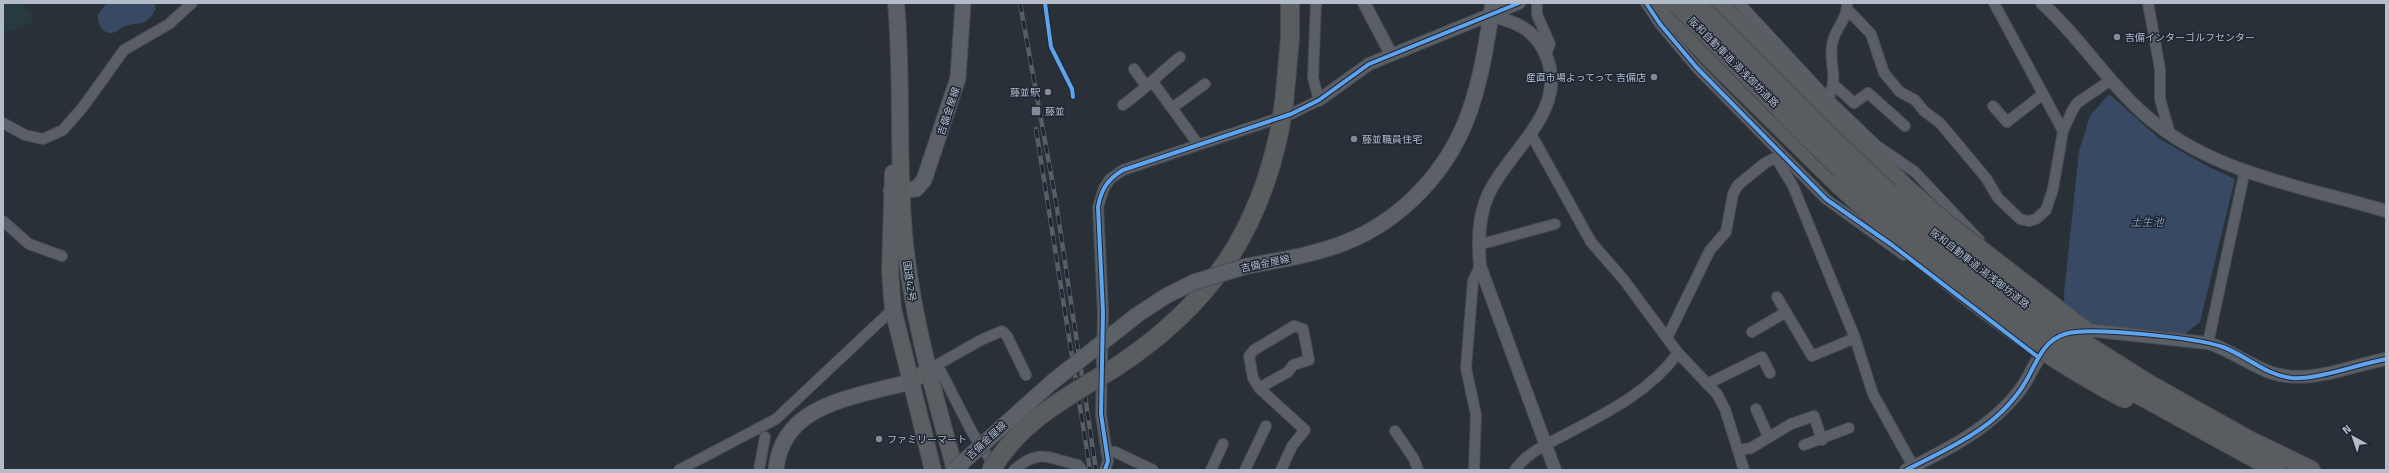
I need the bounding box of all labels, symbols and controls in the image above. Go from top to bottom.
street label: 阪和自動車道;湯浅御坊道路 [1685,14,1782,111]
place label: 吉備インターゴルフセンター [2125,30,2255,45]
marker: 吉備インターゴルフセンター [2112,32,2122,42]
place label: 産直市場よってって 吉備店 [1526,70,1646,85]
marker: 産直市場よってって 吉備店 [1649,72,1659,82]
street label: 吉備金屋線 [934,85,963,137]
place label: 藤並駅 [1010,85,1041,100]
marker: 藤並駅 [1043,87,1053,97]
place label: 藤並 [1045,104,1065,119]
marker: 藤並 [1030,105,1042,117]
place label: 藤並職員住宅 [1362,132,1422,147]
marker: 藤並職員住宅 [1349,134,1359,144]
water label: 土生池 [2131,214,2164,230]
street label: 阪和自動車道;湯浅御坊道路 [1927,225,2033,312]
street label: 吉備金屋線 [1239,251,1291,276]
street label: 国道42号 [899,260,920,303]
north arrow [2333,417,2373,457]
street label: 吉備金屋線 [963,418,1010,463]
text: N [2339,421,2355,438]
place label: ファミリーマート [887,432,967,447]
marker: ファミリーマート [874,434,884,444]

